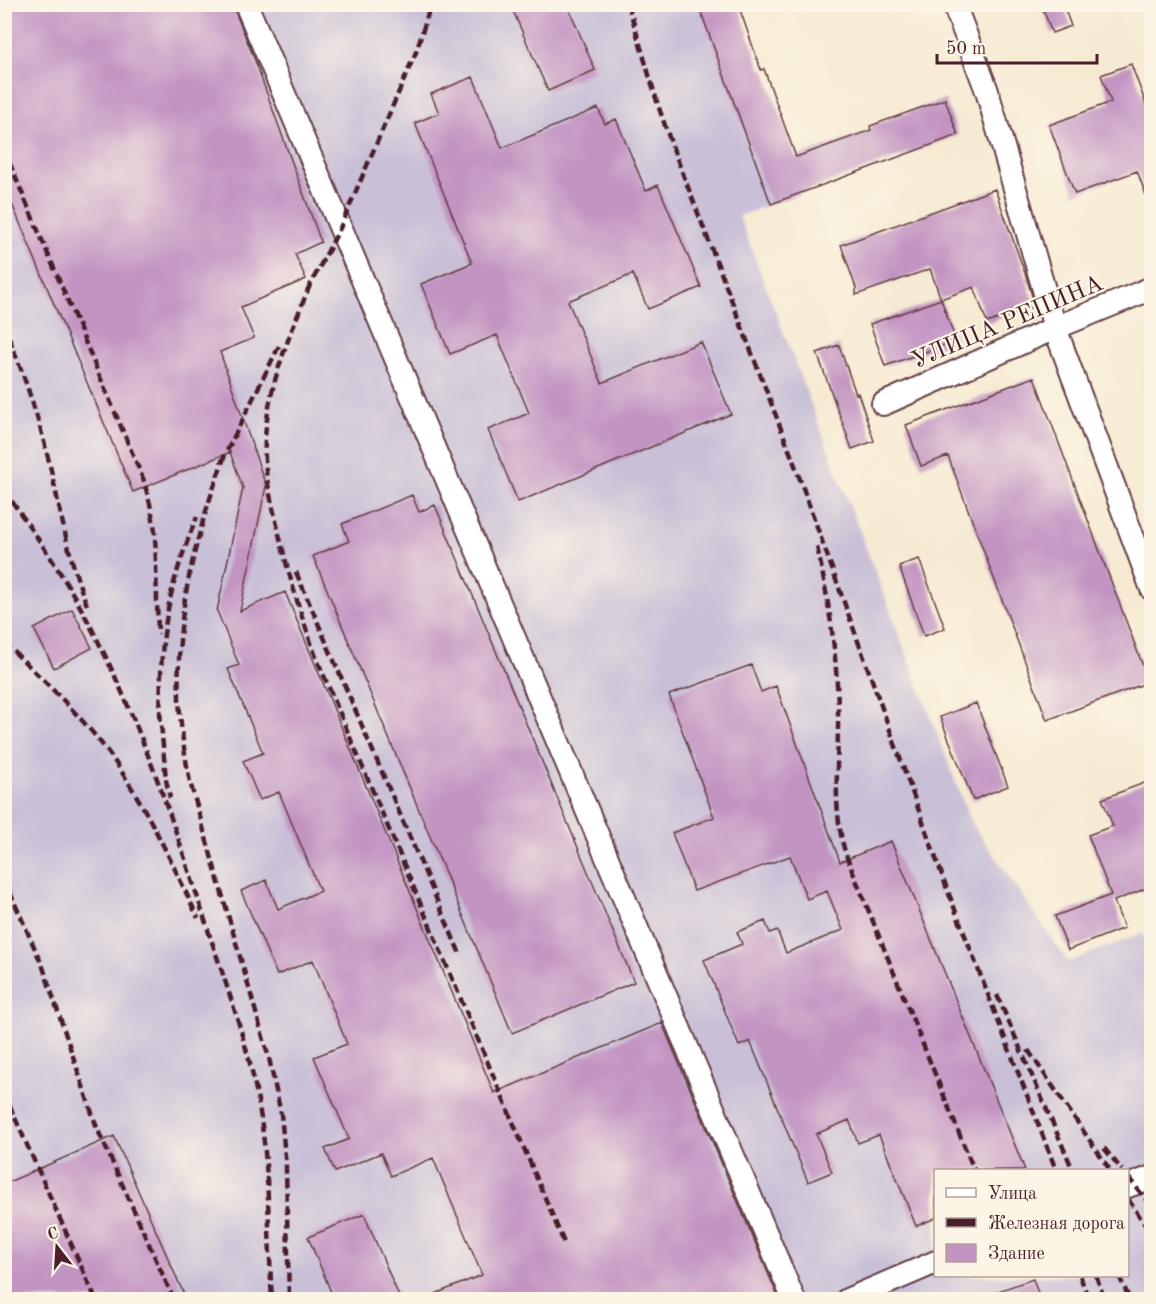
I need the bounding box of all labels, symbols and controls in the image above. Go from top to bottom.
scale bar [937,27,1098,65]
text: 50 m [946,40,986,58]
street label: УЛИЦА РЕПИНА [909,272,1107,374]
legend [934,1169,1129,1277]
text: Улица [988,1185,1037,1203]
text: Железная дорога [988,1215,1125,1233]
north arrow [27,1217,87,1277]
text: С [46,1225,61,1244]
text: Здание [988,1245,1045,1263]

